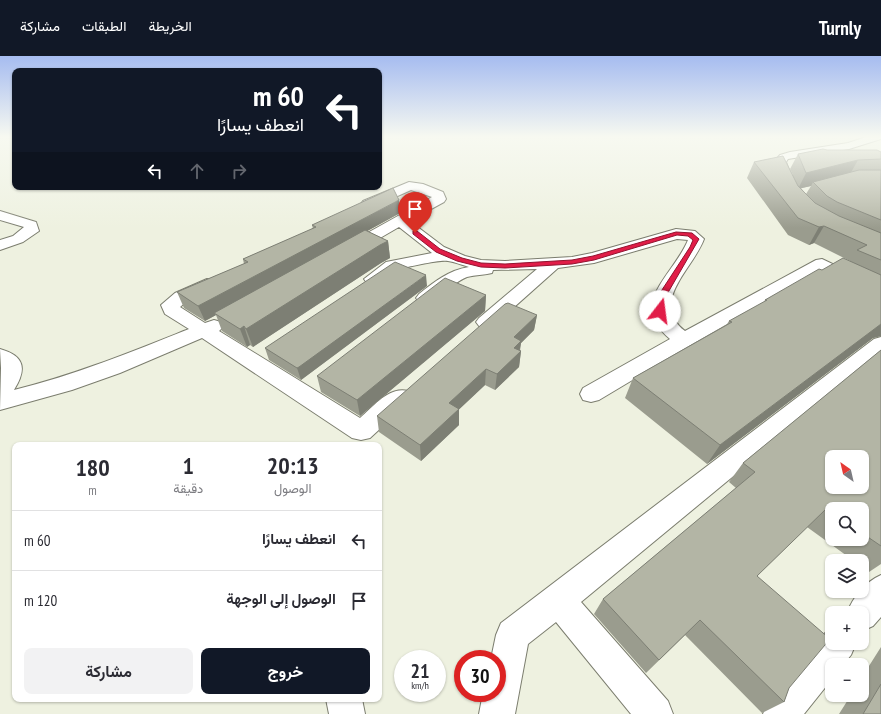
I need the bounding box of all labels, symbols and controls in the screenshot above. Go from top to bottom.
text: Turnly [819,16,861,40]
text: مشاركة [20,17,60,35]
text: الطبقات [82,17,126,35]
text: الخريطة [148,17,192,35]
text: 60 m [253,77,304,114]
icon: left [318,84,370,136]
text: انعطف يسارًا [217,113,304,136]
icon: left [144,160,166,182]
icon: ahead [186,160,208,182]
icon: right [228,160,250,182]
pin [398,192,432,233]
icon: arrive [404,198,426,220]
position arrow [639,290,681,332]
text: 1 [183,450,194,481]
text: 20:13 [267,450,319,481]
north arrow [825,450,869,494]
map controls [825,450,869,702]
text: 180 [75,452,110,483]
text: دقيقة [173,480,203,497]
text: الوصول [274,480,311,497]
text: m [88,482,97,499]
button: search [825,502,869,546]
text: انعطف يسارًا [262,529,336,548]
icon: left [348,530,370,552]
text: 60 m [24,531,50,550]
button: layers [825,554,869,598]
text: الوصول إلى الوجهة [226,589,336,608]
icon: arrive [348,590,370,612]
text: 120 m [24,591,57,610]
button: + [825,606,869,650]
button: مشاركة [24,648,193,694]
button: خروج [201,648,370,694]
speed limit sign: 30 [454,650,506,702]
text: 21 [410,658,430,684]
button: − [825,658,869,702]
text: km/h [411,679,429,692]

